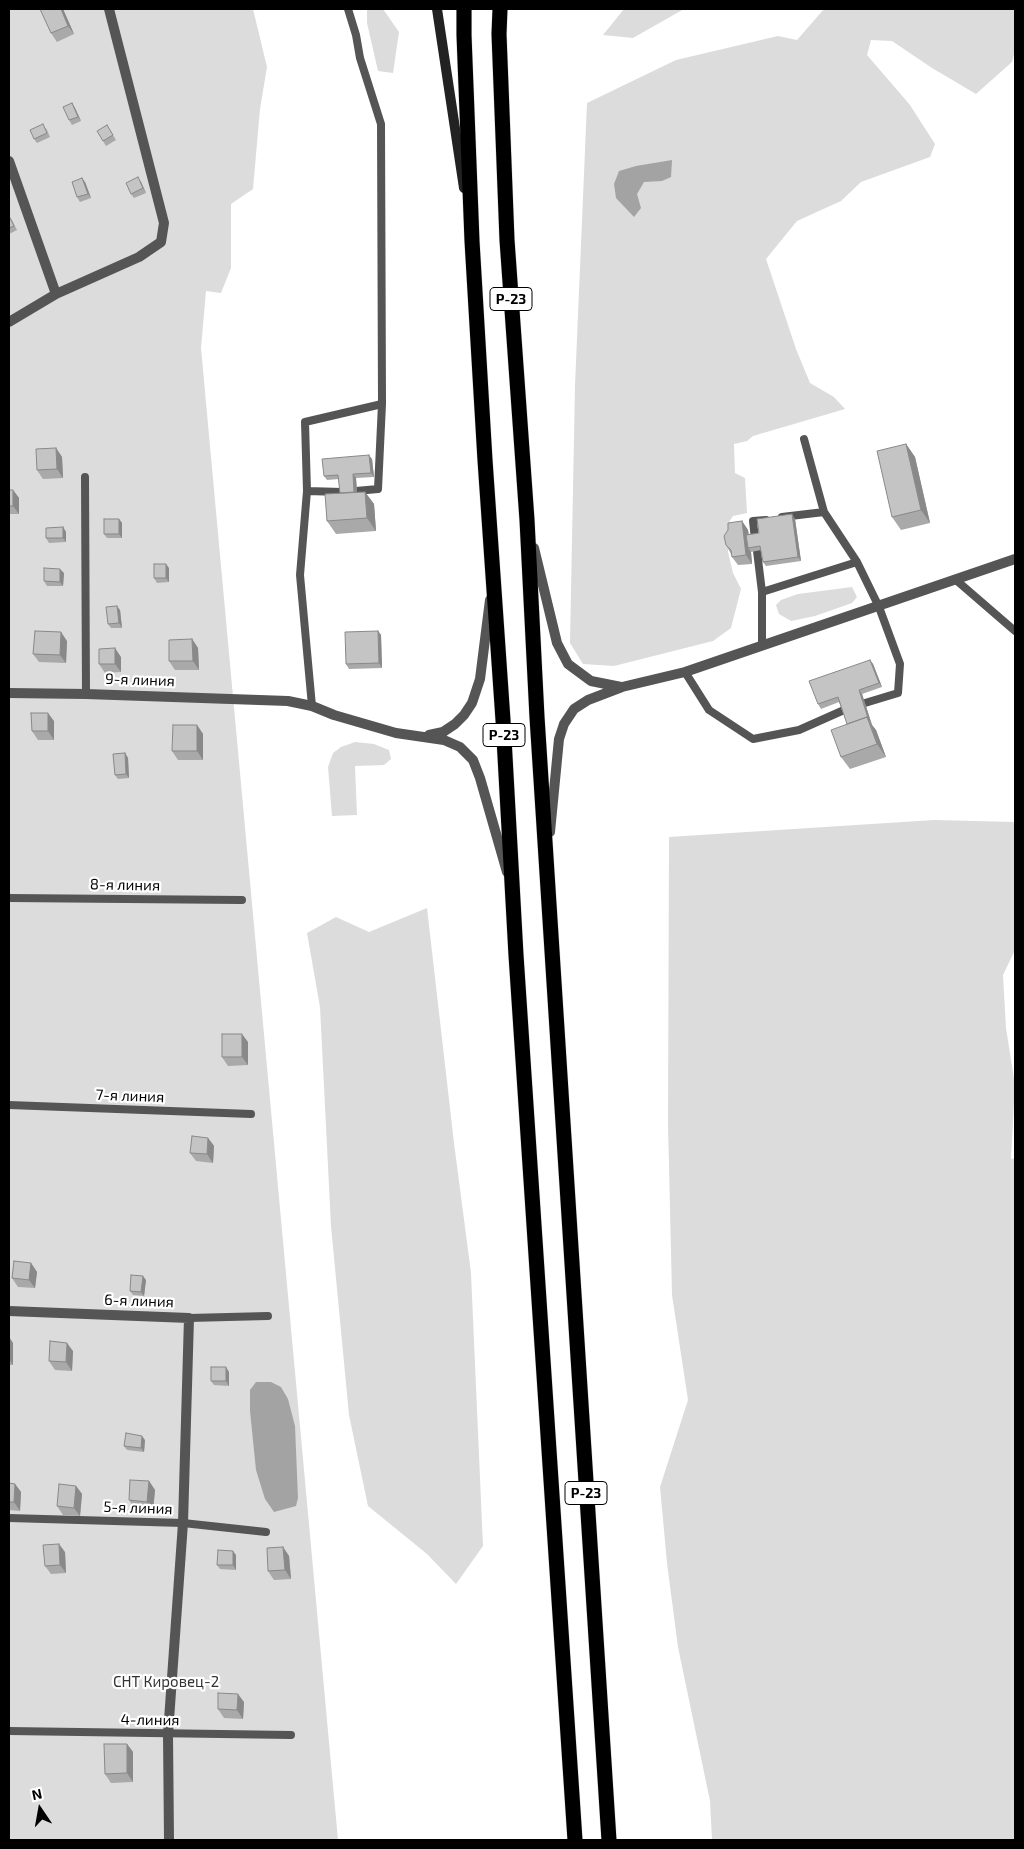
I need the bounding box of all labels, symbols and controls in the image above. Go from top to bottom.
road number: Р-23 [490,288,532,310]
street label: 9-я линия [105,670,175,690]
road number: Р-23 [483,724,525,746]
street label: 8-я линия [90,875,160,895]
street label: 7-я линия [95,1086,165,1106]
street label: 6-я линия [104,1291,174,1311]
road number: Р-23 [565,1482,607,1505]
street label: 5-я линия [103,1498,173,1518]
park label: СНТ Кировец-2 [113,1673,219,1691]
street label: 4-линия [120,1710,180,1730]
north arrow [15,1784,65,1834]
text: N [30,1784,43,1803]

